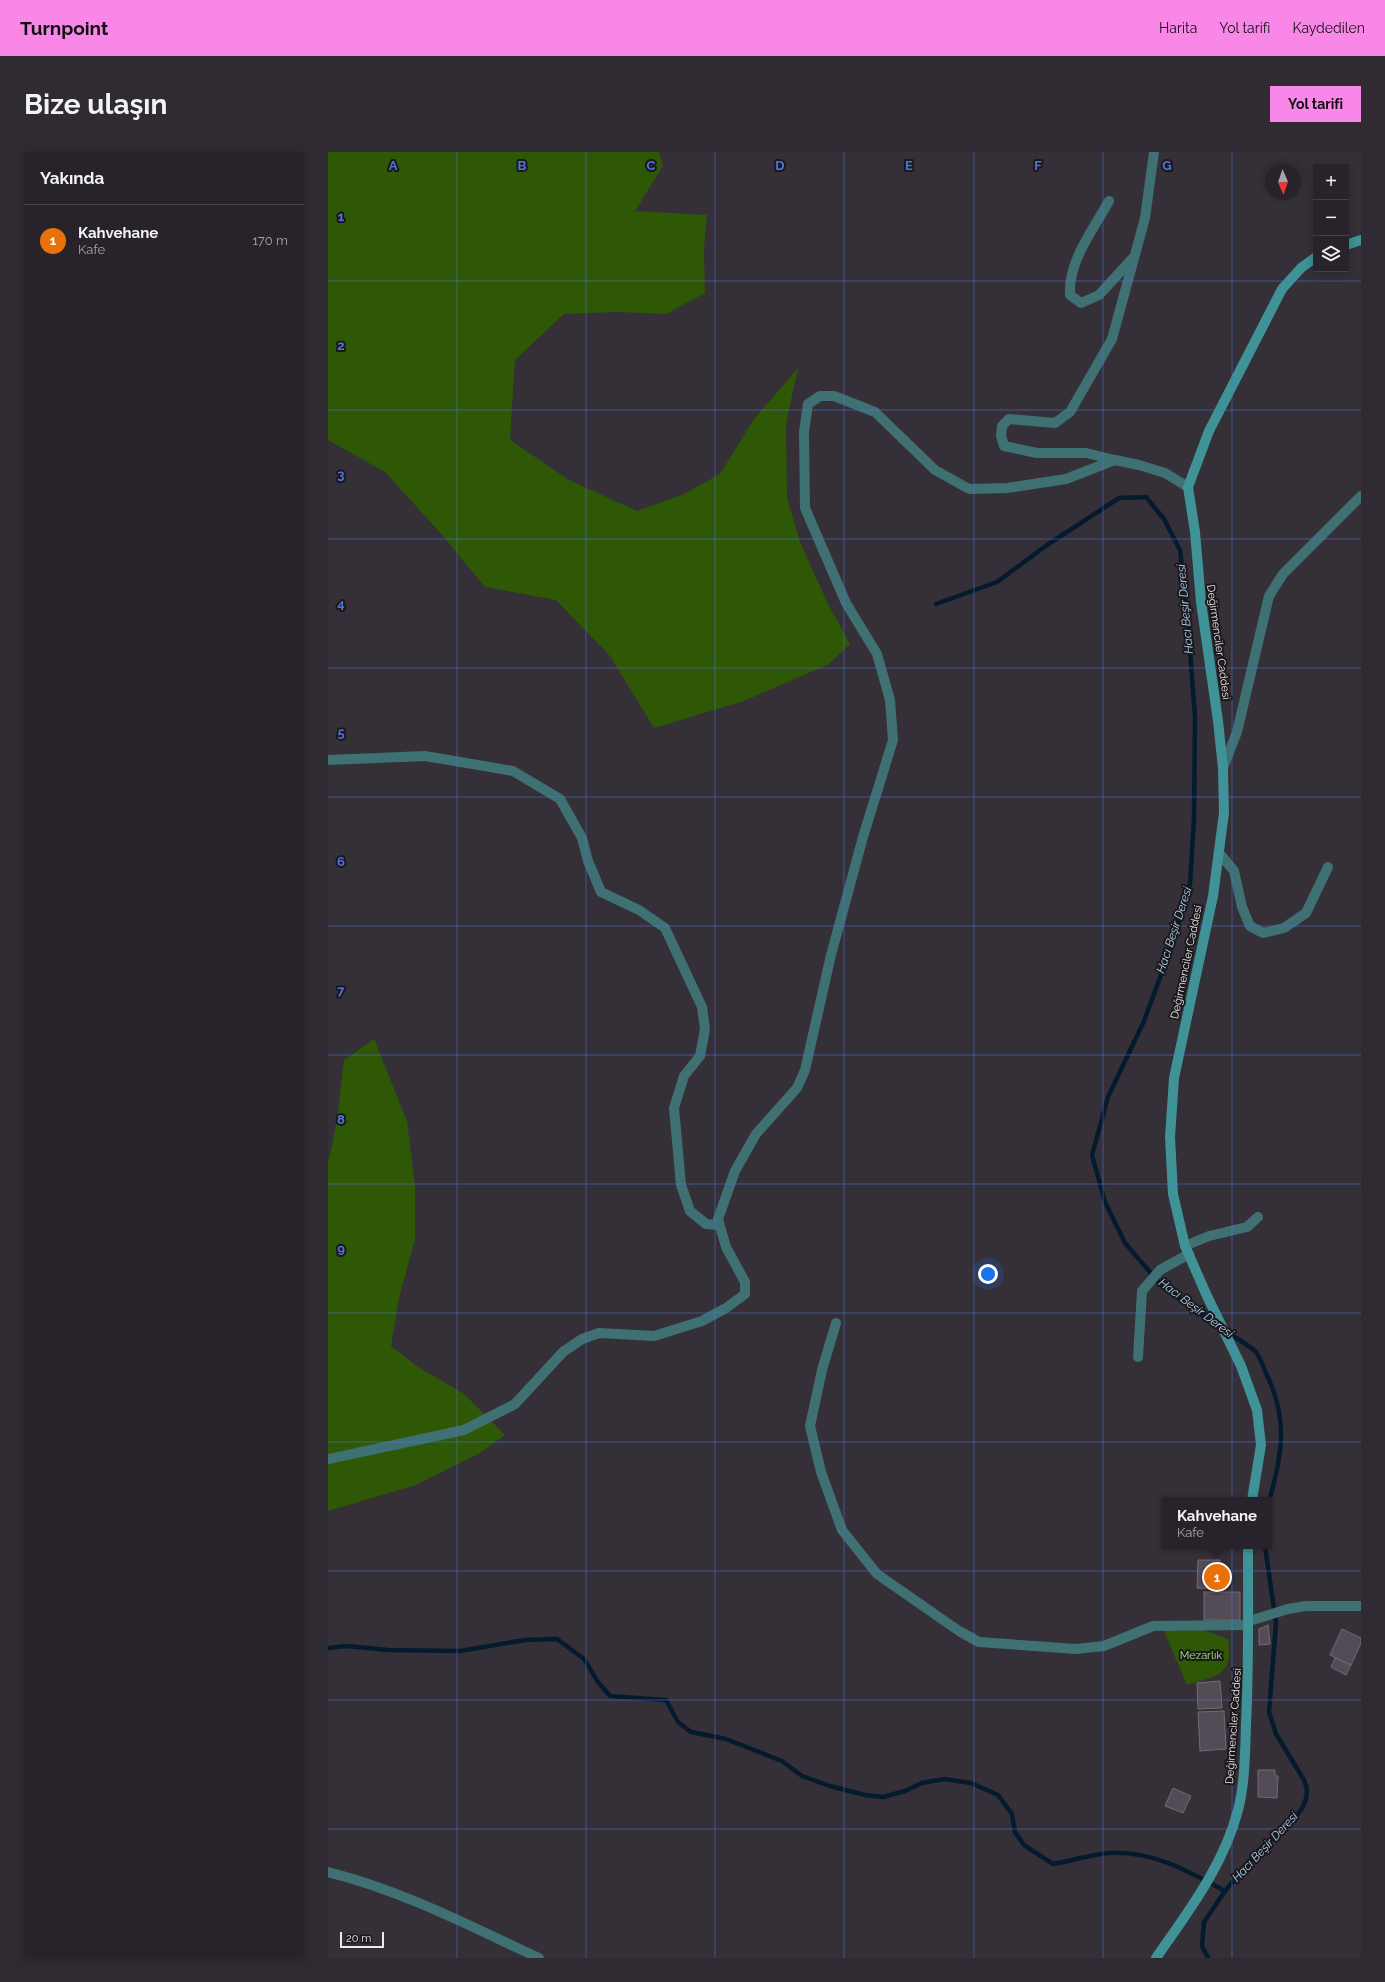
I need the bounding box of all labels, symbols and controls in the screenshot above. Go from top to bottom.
text: Turnpoint [20,17,108,39]
text: Harita [1159,20,1197,36]
text: Yol tarifi [1219,20,1270,36]
text: Kaydedilen [1292,20,1365,36]
button: Yol tarifi [1270,86,1361,122]
text: Bize ulaşın [24,88,167,121]
text: A [389,158,398,173]
text: B [518,158,527,173]
text: C [647,158,656,173]
text: D [775,158,785,173]
text: E [905,158,913,173]
text: F [1034,158,1042,173]
text: G [1162,158,1172,173]
north arrow [1265,164,1301,200]
map controls [1313,164,1349,272]
button: + [1313,164,1349,200]
text: Yakında [40,168,104,188]
button: − [1313,200,1349,236]
text: 1 [338,209,345,224]
text: Kahvehane [78,224,158,242]
text: 1 [50,233,56,248]
text: 170 m [252,233,288,248]
button: layers [1313,236,1349,272]
text: Kafe [78,242,105,257]
text: 2 [337,338,345,353]
text: 3 [337,467,345,482]
water label: Hacı Beşir Deresi [1174,563,1196,654]
street label: Değirmenciler Caddesi [1204,584,1233,700]
text: 4 [337,596,345,611]
text: 5 [337,725,345,740]
text: 6 [337,854,345,869]
water label: Hacı Beşir Deresi [1153,885,1195,975]
street label: Değirmenciler Caddesi [1168,904,1205,1020]
text: 7 [337,983,345,998]
text: 8 [337,1112,345,1127]
text: 9 [337,1241,345,1256]
your location [978,1264,998,1284]
water label: Hacı Beşir Deresi [1156,1275,1236,1341]
popup [1162,1497,1272,1549]
text: Kahvehane [1177,1507,1257,1525]
text: Kafe [1177,1525,1204,1540]
pin: 1 [1204,1562,1230,1592]
park label: Mezarlık [1180,1649,1222,1662]
street label: Değirmenciler Caddesi [1223,1668,1244,1784]
water label: Hacı Beşir Deresi [1229,1809,1301,1885]
scale bar [340,1930,384,1949]
text: 20 m [346,1932,371,1945]

